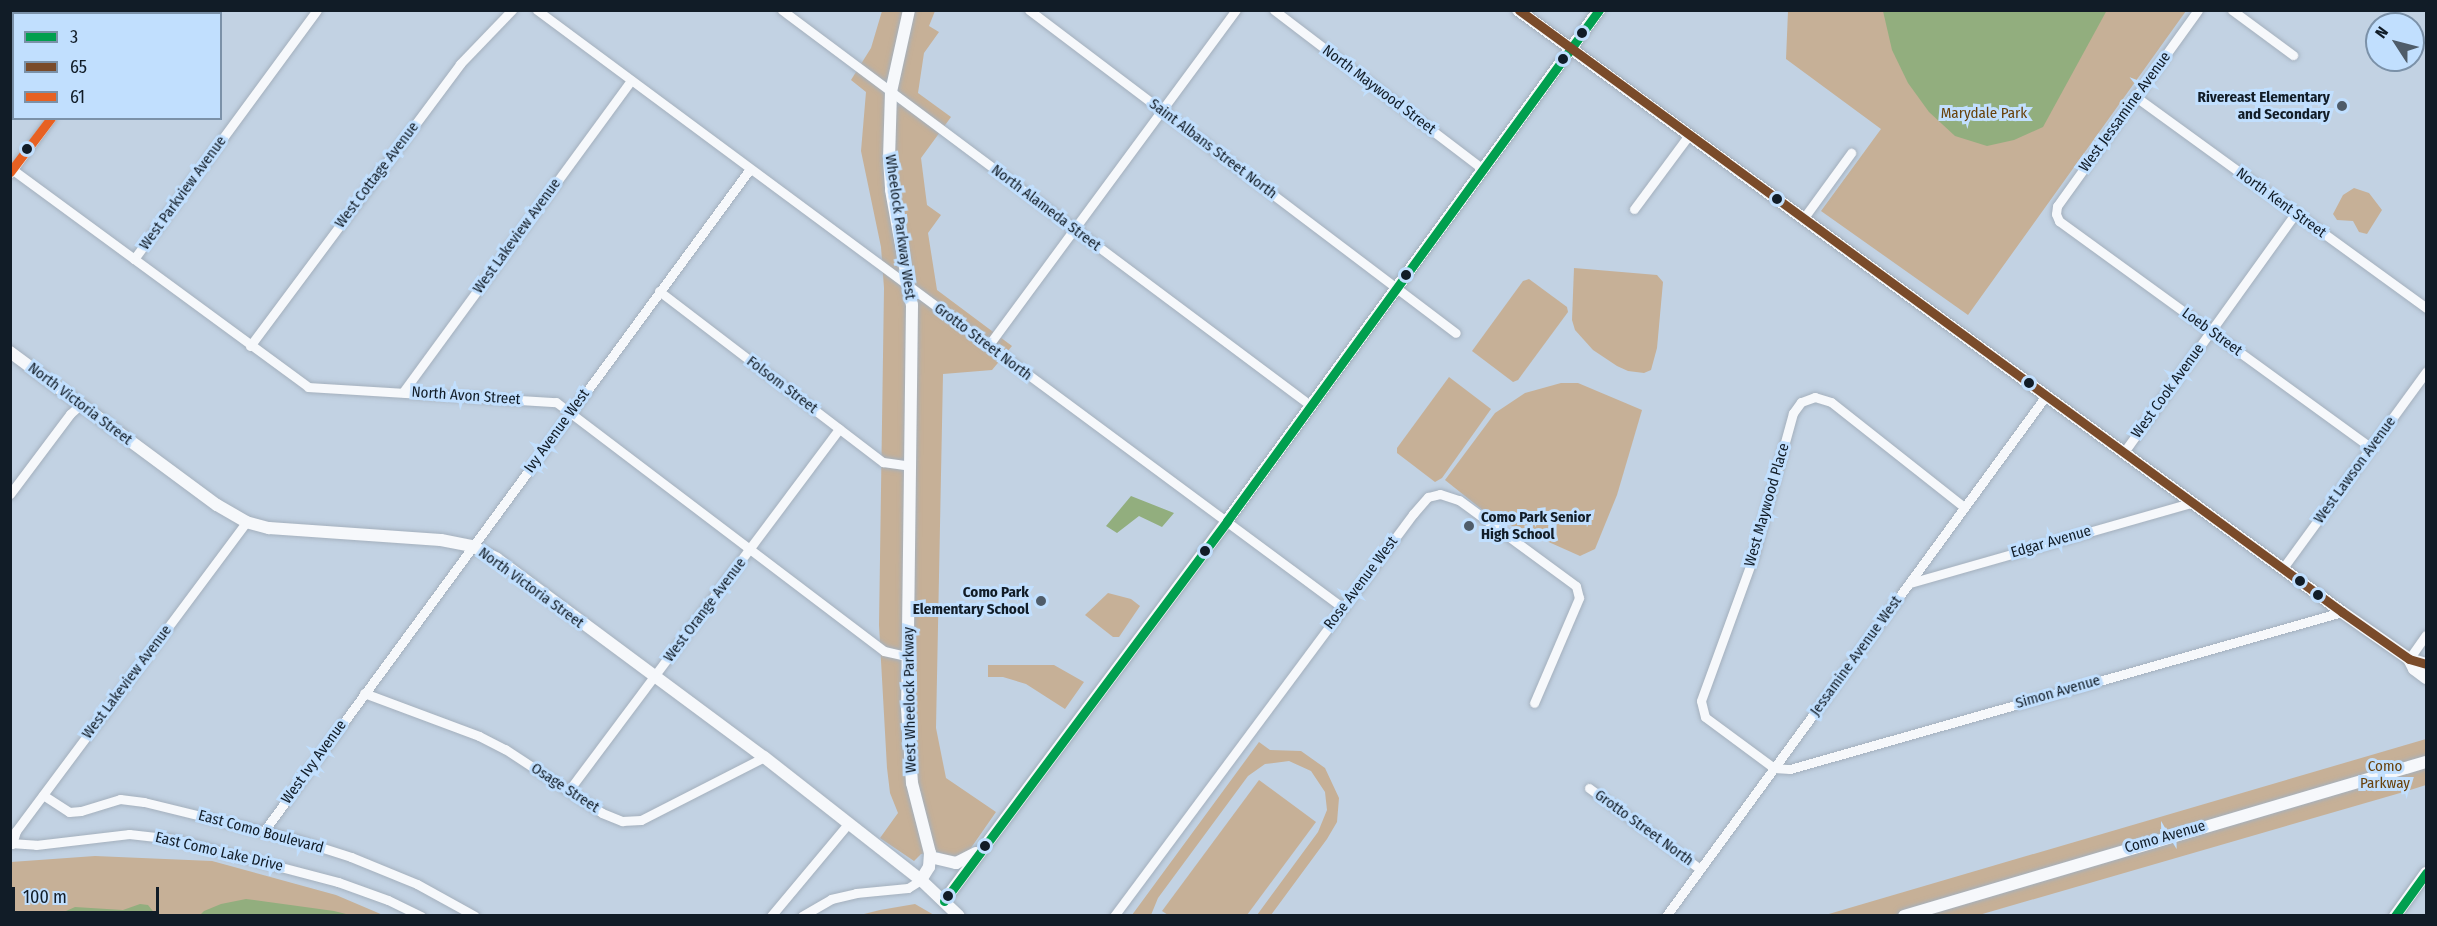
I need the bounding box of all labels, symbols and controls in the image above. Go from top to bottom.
legend [12,12,222,120]
north arrow [2365,12,2425,72]
text: N [2371,23,2392,42]
text: 3 [70,26,78,48]
unlabelled marker [1576,27,1588,39]
street label: North Maywood Street [1319,42,1439,138]
street label: West Jessamine Avenue [2075,48,2175,176]
unlabelled marker [1557,53,1569,65]
text: 65 [70,56,87,78]
text: 61 [70,86,85,108]
place label: Rivereast Elementary and Secondary [2198,88,2330,123]
street label: Saint Albans Street North [1146,95,1280,203]
marker: Rivereast Elementary and Secondary [2335,99,2349,113]
park label: Marydale Park [1941,105,2027,123]
street label: West Cottage Avenue [331,118,423,232]
street label: West Parkview Avenue [136,133,230,253]
unlabelled marker [21,143,33,155]
street label: Wheelock Parkway West [881,153,919,301]
street label: North Alameda Street [988,161,1104,255]
street label: North Kent Street [2232,164,2330,242]
street label: West Lakeview Avenue [469,175,565,297]
unlabelled marker [1771,193,1783,205]
unlabelled marker [1400,269,1412,281]
street label: Grotto Street North [931,299,1035,385]
street label: Loeb Street [2178,304,2246,360]
street label: West Cook Avenue [2128,340,2208,442]
street label: Folsom Street [743,352,821,418]
street label: North Victoria Street [24,359,136,449]
unlabelled marker [2023,377,2035,389]
street label: North Avon Street [411,383,521,409]
street label: Ivy Avenue West [521,386,593,476]
street label: West Lawson Avenue [2310,413,2400,527]
street label: West Maywood Place [1741,441,1793,569]
place label: Como Park Senior High School [1481,508,1591,543]
marker: Como Park Senior High School [1462,519,1476,533]
street label: Edgar Avenue [2009,522,2093,562]
street label: Rose Avenue West [1320,533,1402,633]
street label: North Victoria Street [475,544,587,632]
unlabelled marker [1199,545,1211,557]
street label: West Orange Avenue [660,554,750,666]
unlabelled marker [2294,575,2306,587]
place label: Como Park Elementary School [913,583,1029,618]
unlabelled marker [2312,589,2324,601]
street label: Jessamine Avenue West [1806,592,1906,720]
marker: Como Park Elementary School [1034,594,1048,608]
street label: West Lakeview Avenue [78,622,176,742]
street label: West Wheelock Parkway [900,627,920,773]
street label: Simon Avenue [2014,671,2102,713]
street label: West Ivy Avenue [278,717,350,807]
park label: Como Parkway [2360,757,2410,792]
street label: Osage Street [528,759,602,817]
street label: Grotto Street North [1591,786,1697,870]
street label: East Como Boulevard [196,807,326,857]
street label: Como Avenue [2123,817,2207,857]
street label: East Como Lake Drive [153,829,285,875]
unlabelled marker [979,840,991,852]
scale bar [15,875,162,913]
text: 100 m [23,886,67,908]
unlabelled marker [942,890,954,902]

